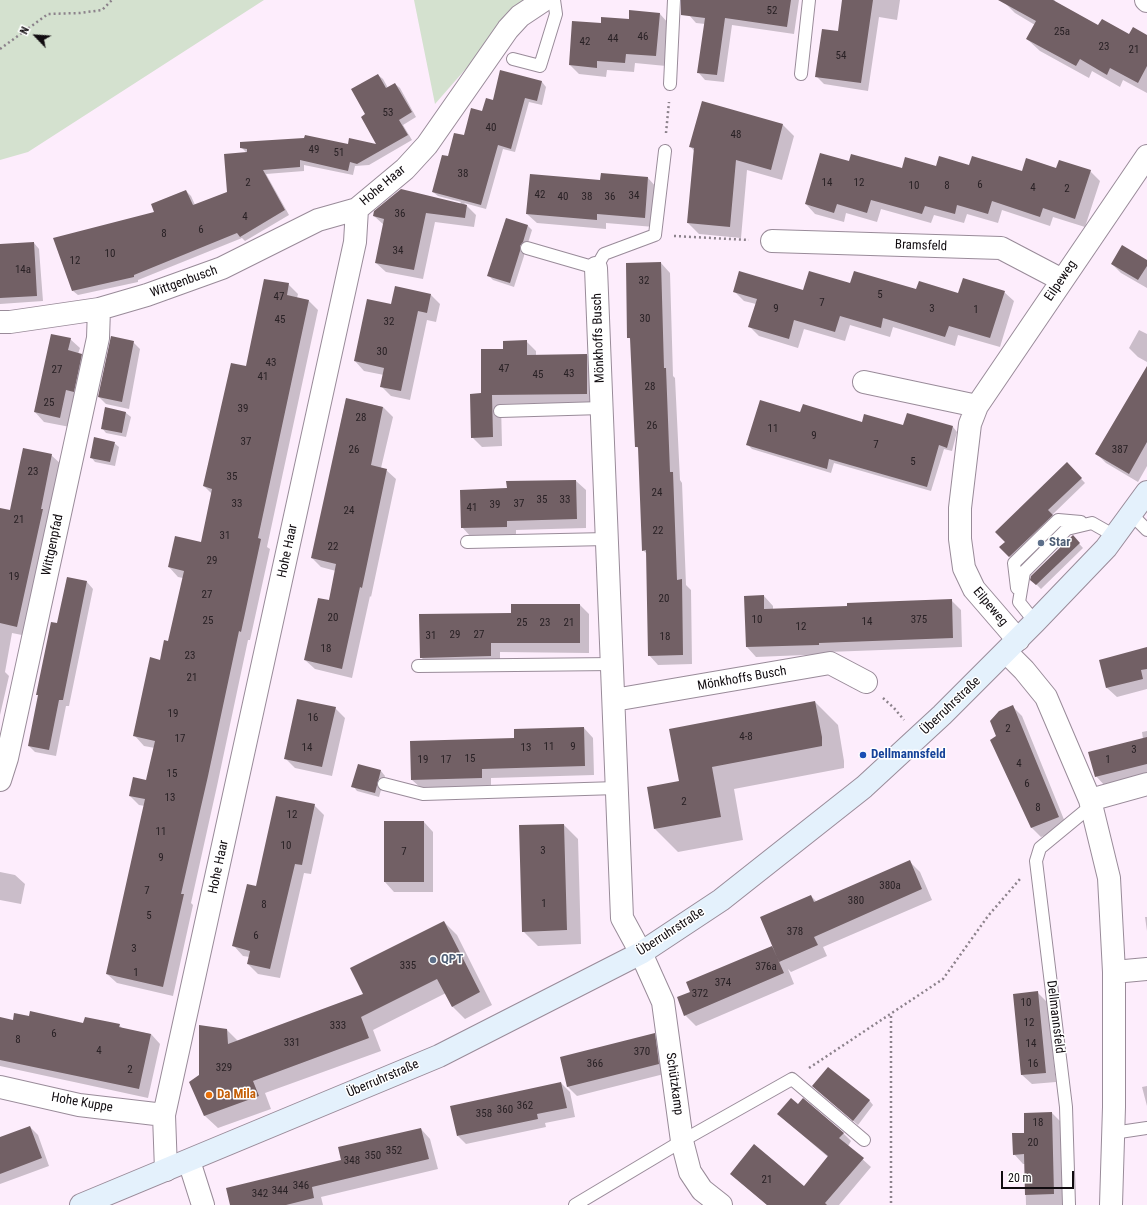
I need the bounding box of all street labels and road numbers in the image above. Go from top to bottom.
street label: Hohe Haar [357,163,409,209]
street label: Bramsfeld [895,237,947,255]
street label: Eilpeweg [1042,258,1080,304]
street label: Wittgenbusch [148,263,220,301]
street label: Mönkhoffs Busch [590,293,608,383]
street label: Wittgenpfad [39,513,67,577]
street label: Hohe Haar [275,523,301,579]
street label: Eilpeweg [969,584,1011,630]
street label: Mönkhoffs Busch [696,664,788,694]
street label: Überruhrstraße [918,674,984,738]
street label: Hohe Haar [206,839,232,895]
street label: Überruhrstraße [635,905,707,959]
street label: Dellmannsfeld [1043,980,1067,1054]
street label: Schützkamp [662,1052,686,1116]
street label: Überruhrstraße [345,1057,421,1101]
street label: Hohe Kuppe [50,1090,114,1116]

